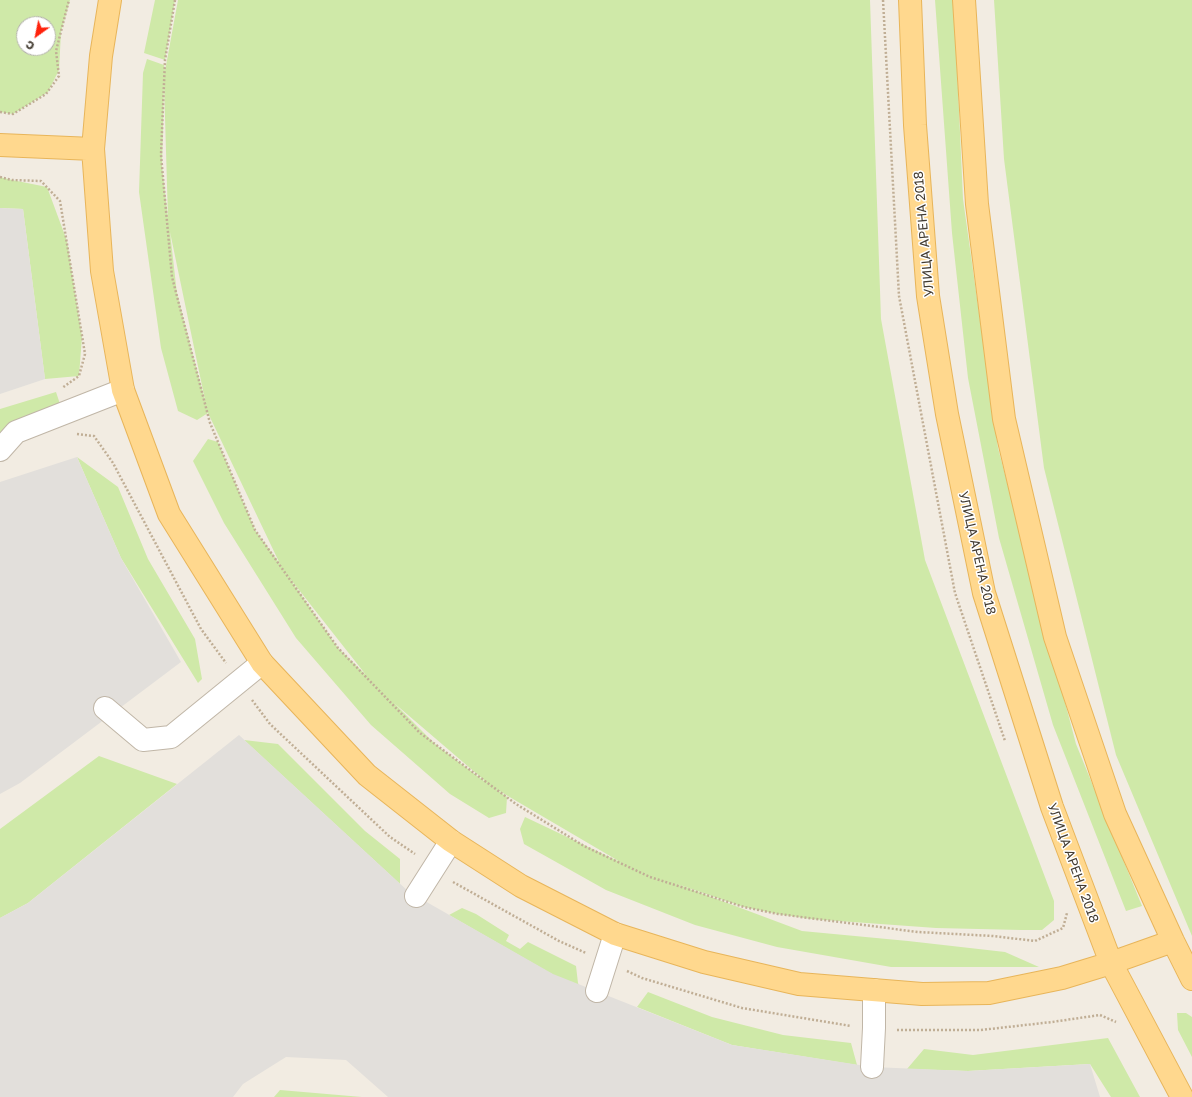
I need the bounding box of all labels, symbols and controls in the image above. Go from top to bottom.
north arrow [16,16,56,56]
text: С [23,38,37,53]
street label: УЛИЦА АРЕНА 2018 [911,170,937,298]
street label: УЛИЦА АРЕНА 2018 [955,490,999,616]
street label: УЛИЦА АРЕНА 2018 [1044,801,1102,925]

